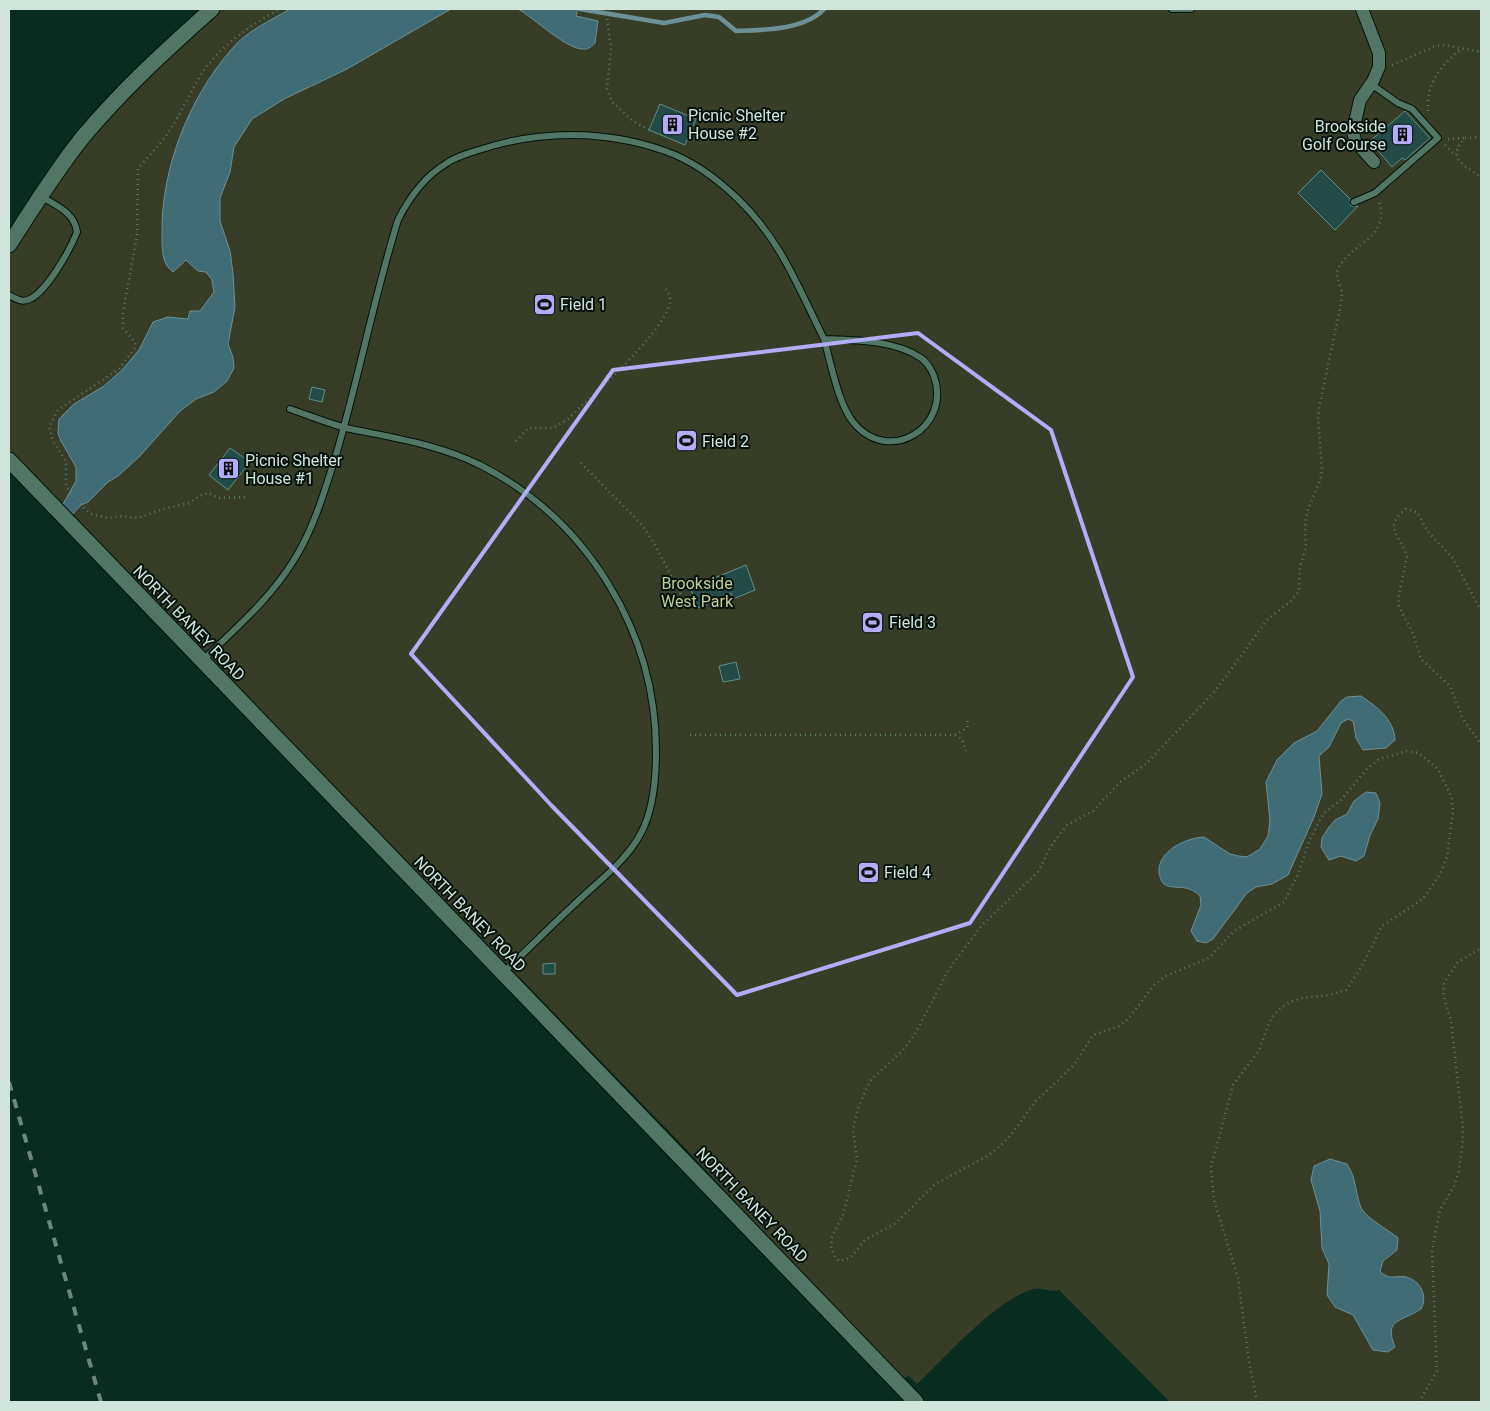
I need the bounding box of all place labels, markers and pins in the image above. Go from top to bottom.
place label: Picnic Shelter House #2 [688,106,786,143]
building icon: Picnic Shelter House #2 [660,112,684,136]
place label: Brookside Golf Course [1302,117,1386,154]
building icon: Brookside Golf Course [1390,123,1414,147]
sports icon: Field 1 [532,292,556,316]
place label: Field 1 [560,295,607,314]
sports icon: Field 2 [674,429,698,453]
place label: Field 2 [702,432,749,451]
place label: Picnic Shelter House #1 [245,451,343,488]
building icon: Picnic Shelter House #1 [217,457,241,481]
sports icon: Field 3 [861,610,885,634]
place label: Field 3 [889,613,936,632]
sports icon: Field 4 [856,860,880,884]
place label: Field 4 [884,863,931,882]

